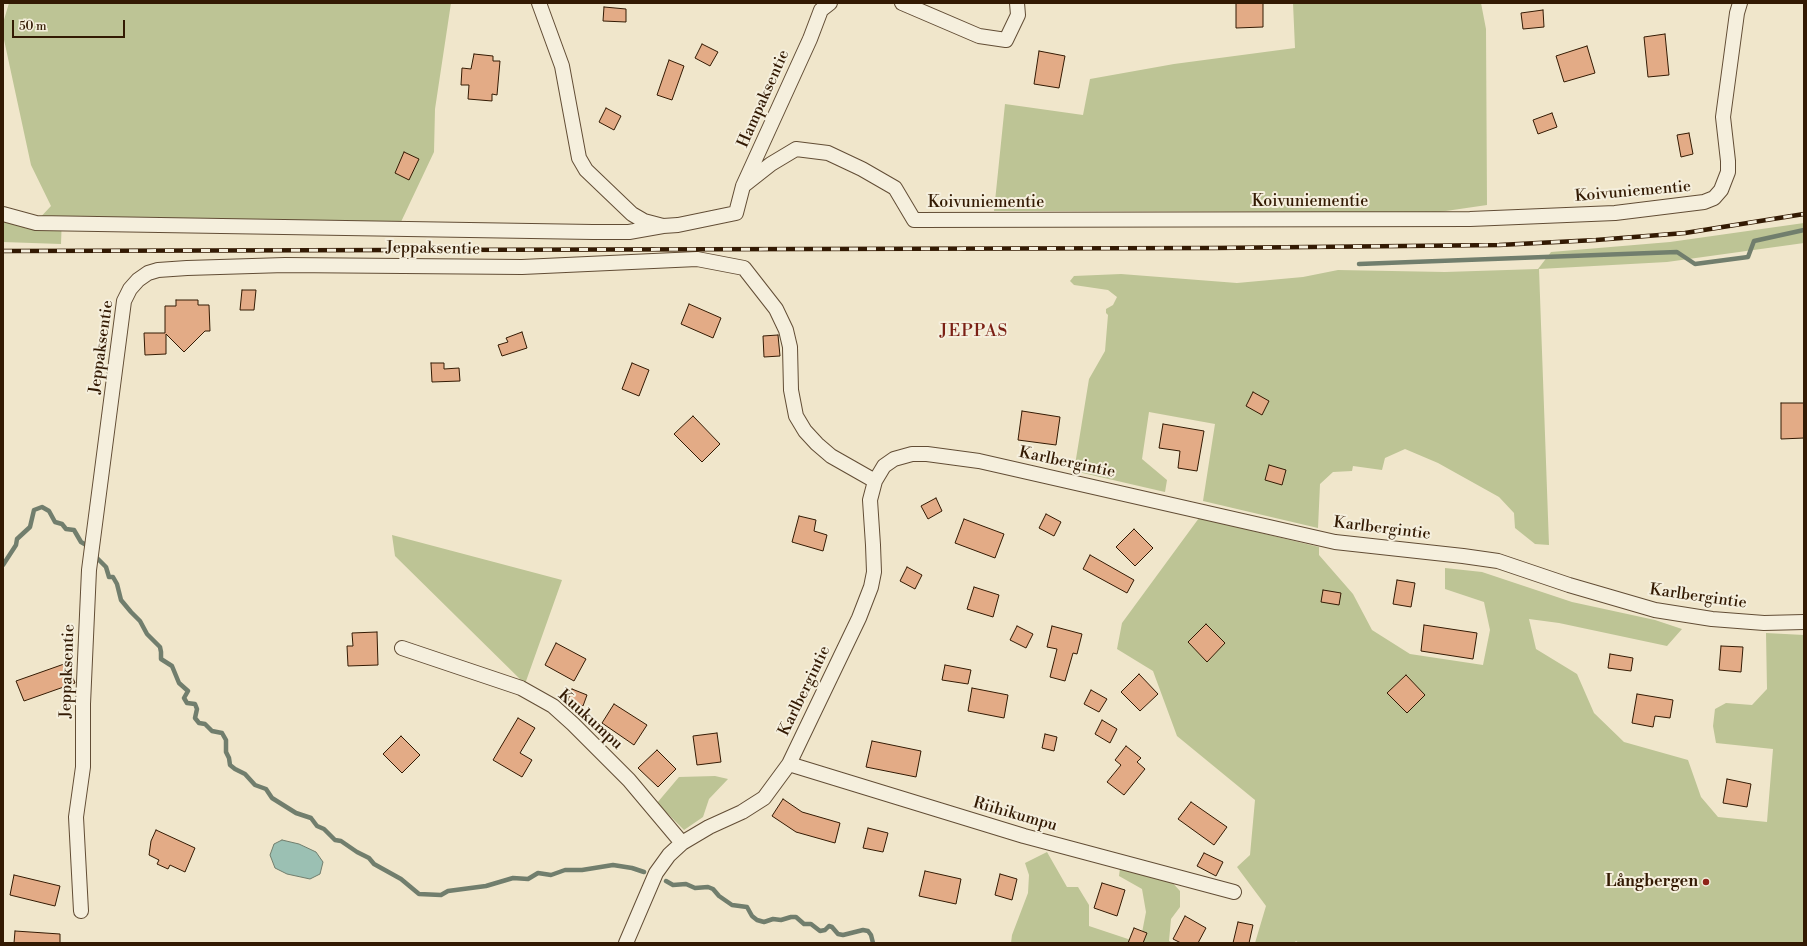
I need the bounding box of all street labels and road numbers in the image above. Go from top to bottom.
street label: Hampaksentie [734,47,794,151]
street label: Koivuniementie [1574,177,1692,207]
street label: Koivuniementie [1252,192,1368,212]
street label: Koivuniementie [928,193,1044,213]
street label: Jeppaksentie [386,239,480,259]
street label: Jeppaksentie [86,299,118,395]
street label: Karlbergintie [1017,443,1117,483]
street label: Karlbergintie [1332,514,1432,544]
street label: Karlbergintie [1648,581,1748,613]
street label: Jeppaksentie [57,624,79,718]
street label: Karlbergintie [775,643,835,739]
street label: Kuukumpu [554,686,626,754]
street label: Riihikumpu [971,794,1059,836]

